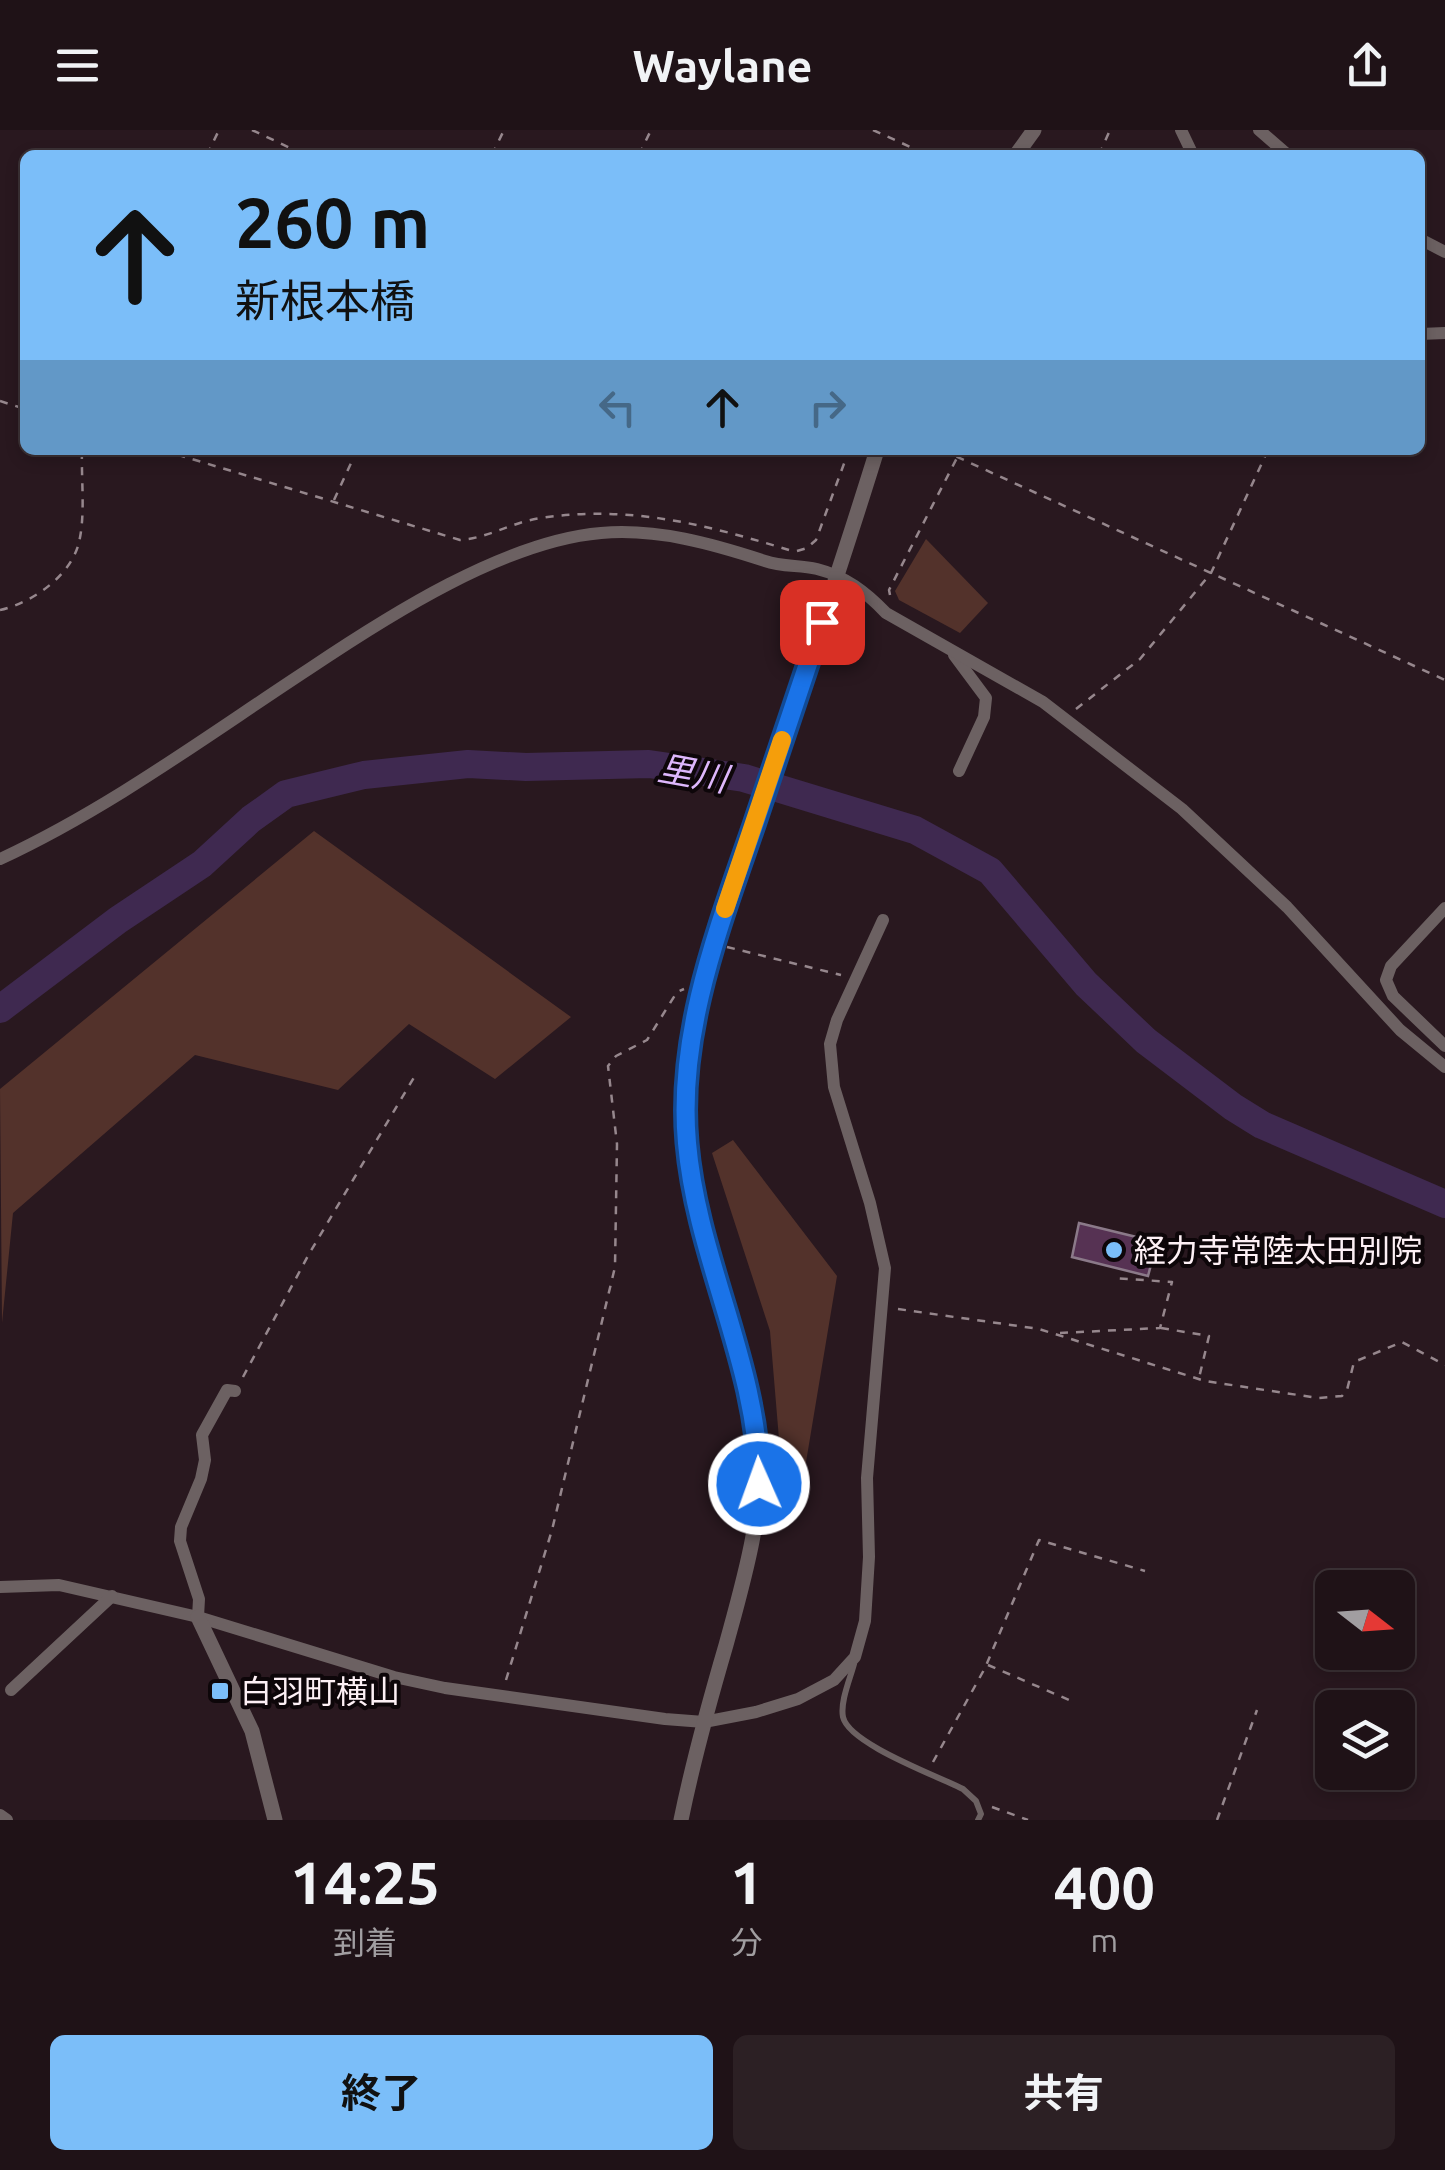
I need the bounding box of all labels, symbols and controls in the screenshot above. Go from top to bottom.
icon: menu [50,38,105,93]
icon: share [1340,38,1395,93]
text: Waylane [633,40,812,91]
text: 260 m [235,183,430,261]
icon: ahead [70,190,200,320]
text: 新根本橋 [235,275,415,326]
icon: left [590,380,645,435]
icon: ahead [695,380,750,435]
icon: right [800,380,855,435]
pin [780,580,865,665]
icon: arrive [795,595,850,650]
water label: 里川 [655,747,735,799]
place label: 経力寺常陸太田別院 [1134,1232,1422,1268]
marker: 経力寺常陸太田別院 [1103,1239,1125,1261]
position arrow [707,1432,811,1536]
north arrow [1315,1570,1415,1670]
map controls [1315,1570,1415,1790]
place label: 白羽町横山 [240,1673,400,1709]
marker: 白羽町横山 [209,1680,231,1702]
button: layers [1315,1690,1415,1790]
text: 14:25 [290,1848,440,1915]
text: 1 [730,1848,764,1915]
text: 400 [1054,1853,1155,1920]
text: m [1091,1922,1118,1958]
text: 到着 [333,1924,397,1960]
text: 分 [731,1924,763,1960]
button: 終了 [50,2035,713,2150]
button: 共有 [733,2035,1395,2150]

